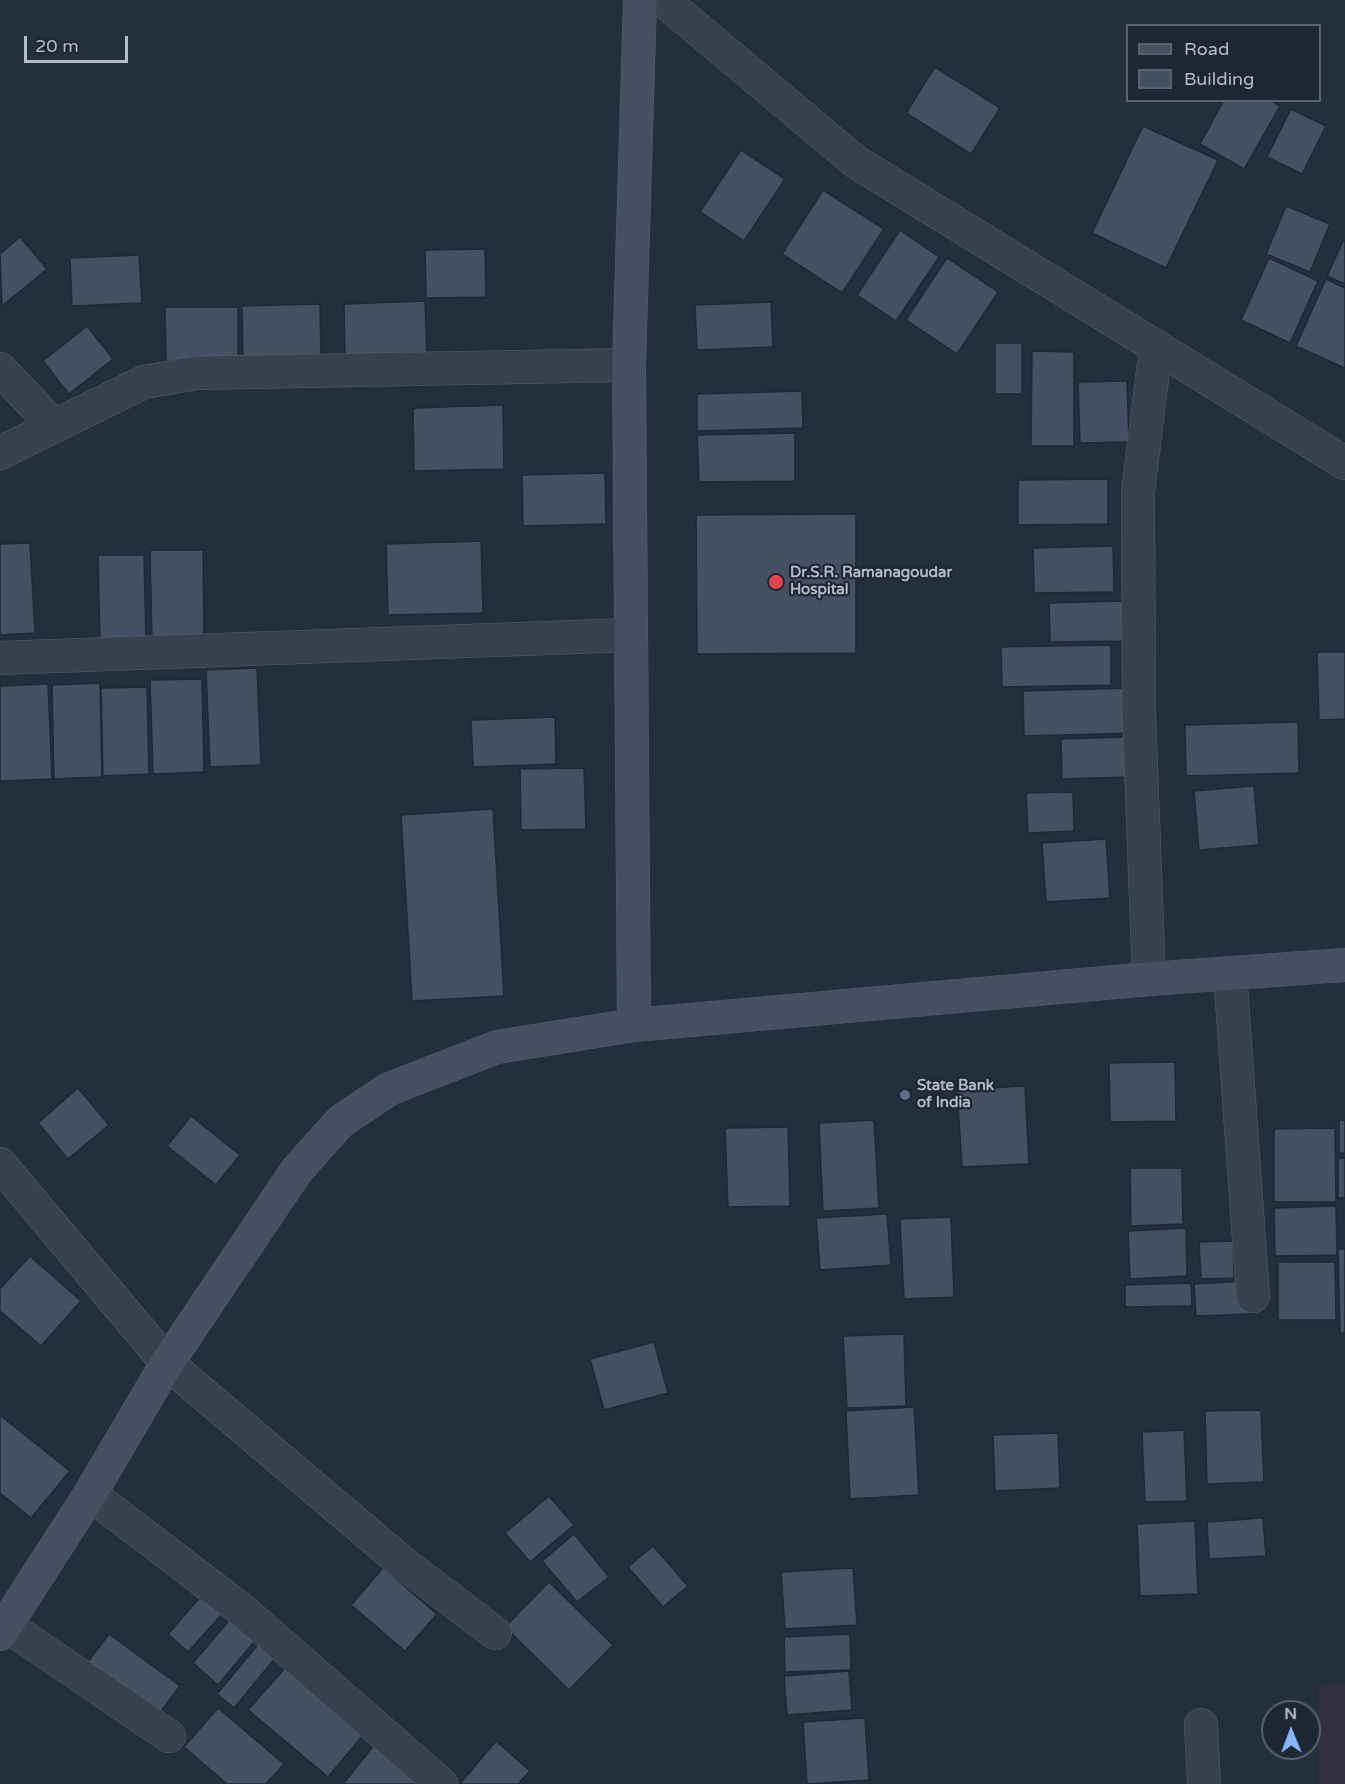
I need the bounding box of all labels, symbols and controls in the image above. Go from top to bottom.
scale bar [27,24,130,62]
legend [1126,24,1321,102]
text: 20 m [35,35,79,57]
text: Road [1184,38,1229,60]
text: Building [1184,68,1254,90]
place label: Dr.S.R. Ramanagoudar Hospital [790,564,952,599]
marker: Dr.S.R. Ramanagoudar Hospital [767,573,785,591]
place label: State Bank of India [917,1077,994,1112]
marker: State Bank of India [898,1088,912,1102]
north arrow [1261,1700,1321,1760]
text: N [1284,1704,1297,1724]

